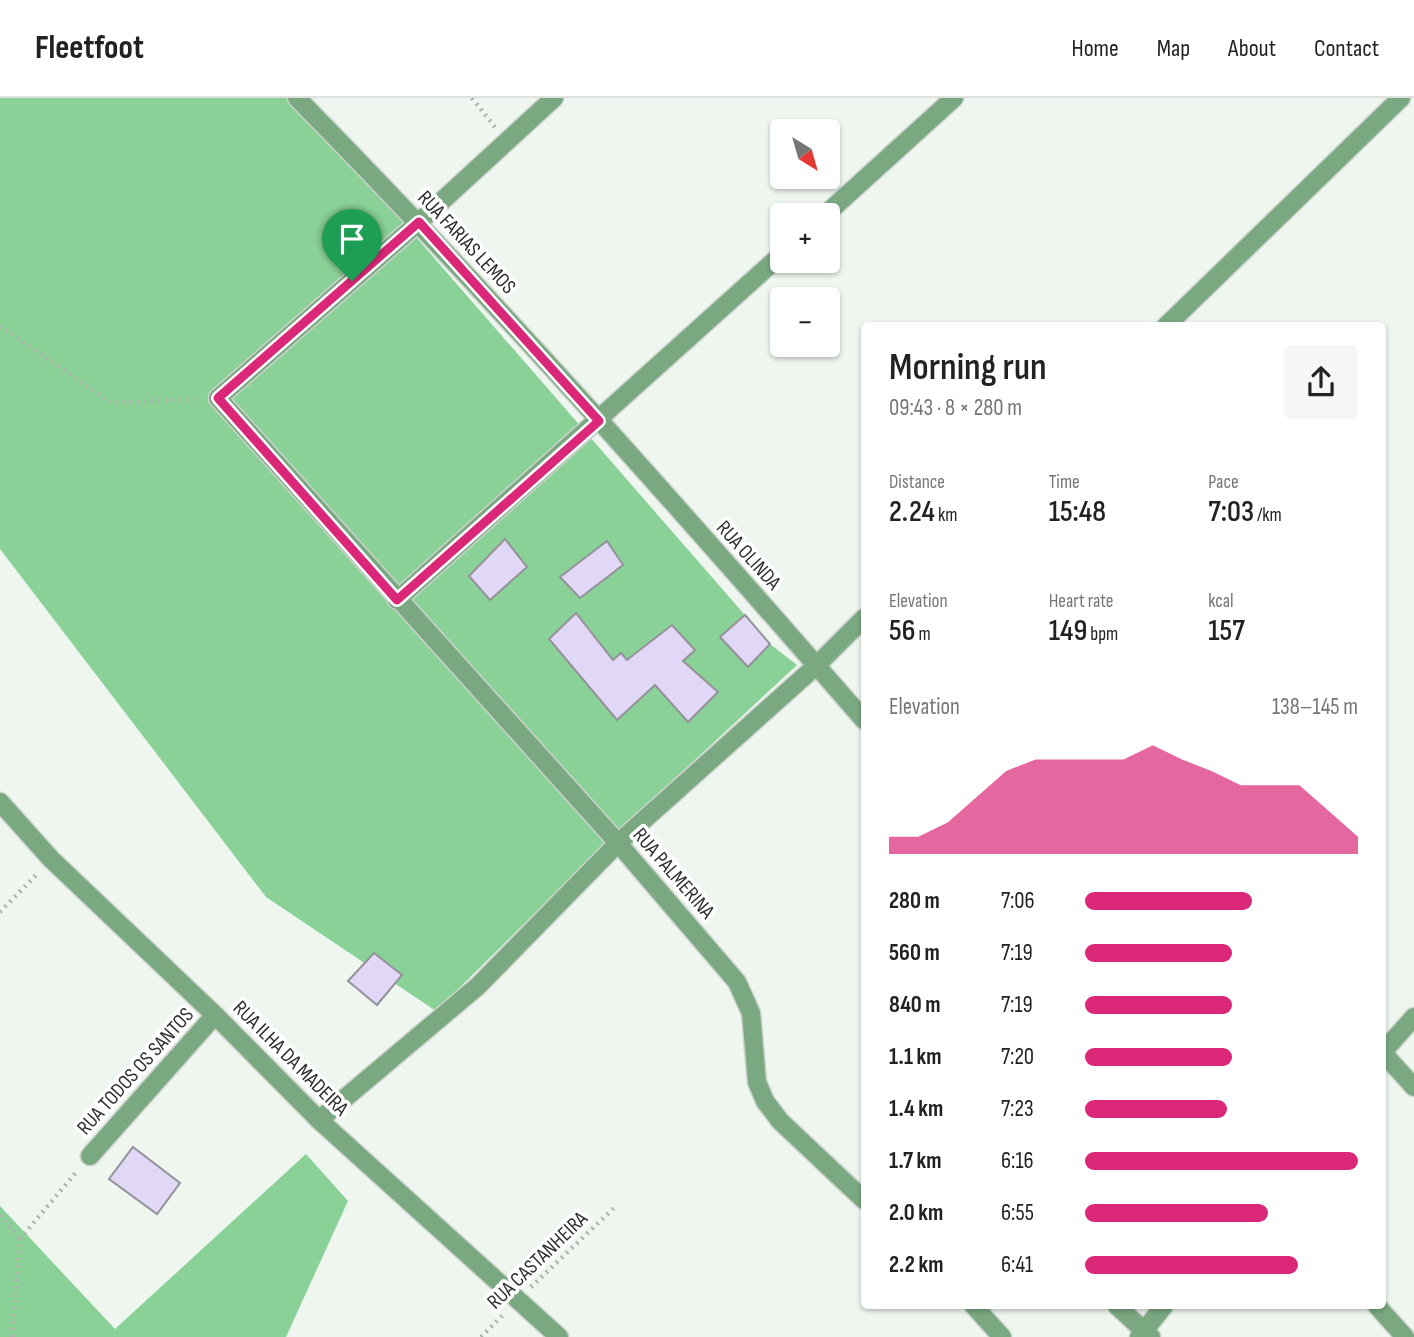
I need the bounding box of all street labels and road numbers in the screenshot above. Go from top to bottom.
street label: RUA FARIAS LEMOS [412,185,521,299]
street label: RUA OLINDA [711,516,787,596]
street label: RUA PALMERINA [627,823,720,925]
street label: RUA ILHA DA MADEIRA [228,996,354,1122]
street label: RUA TODOS OS SANTOS [72,1003,199,1140]
street label: RUA CASTANHEIRA [482,1206,593,1314]

